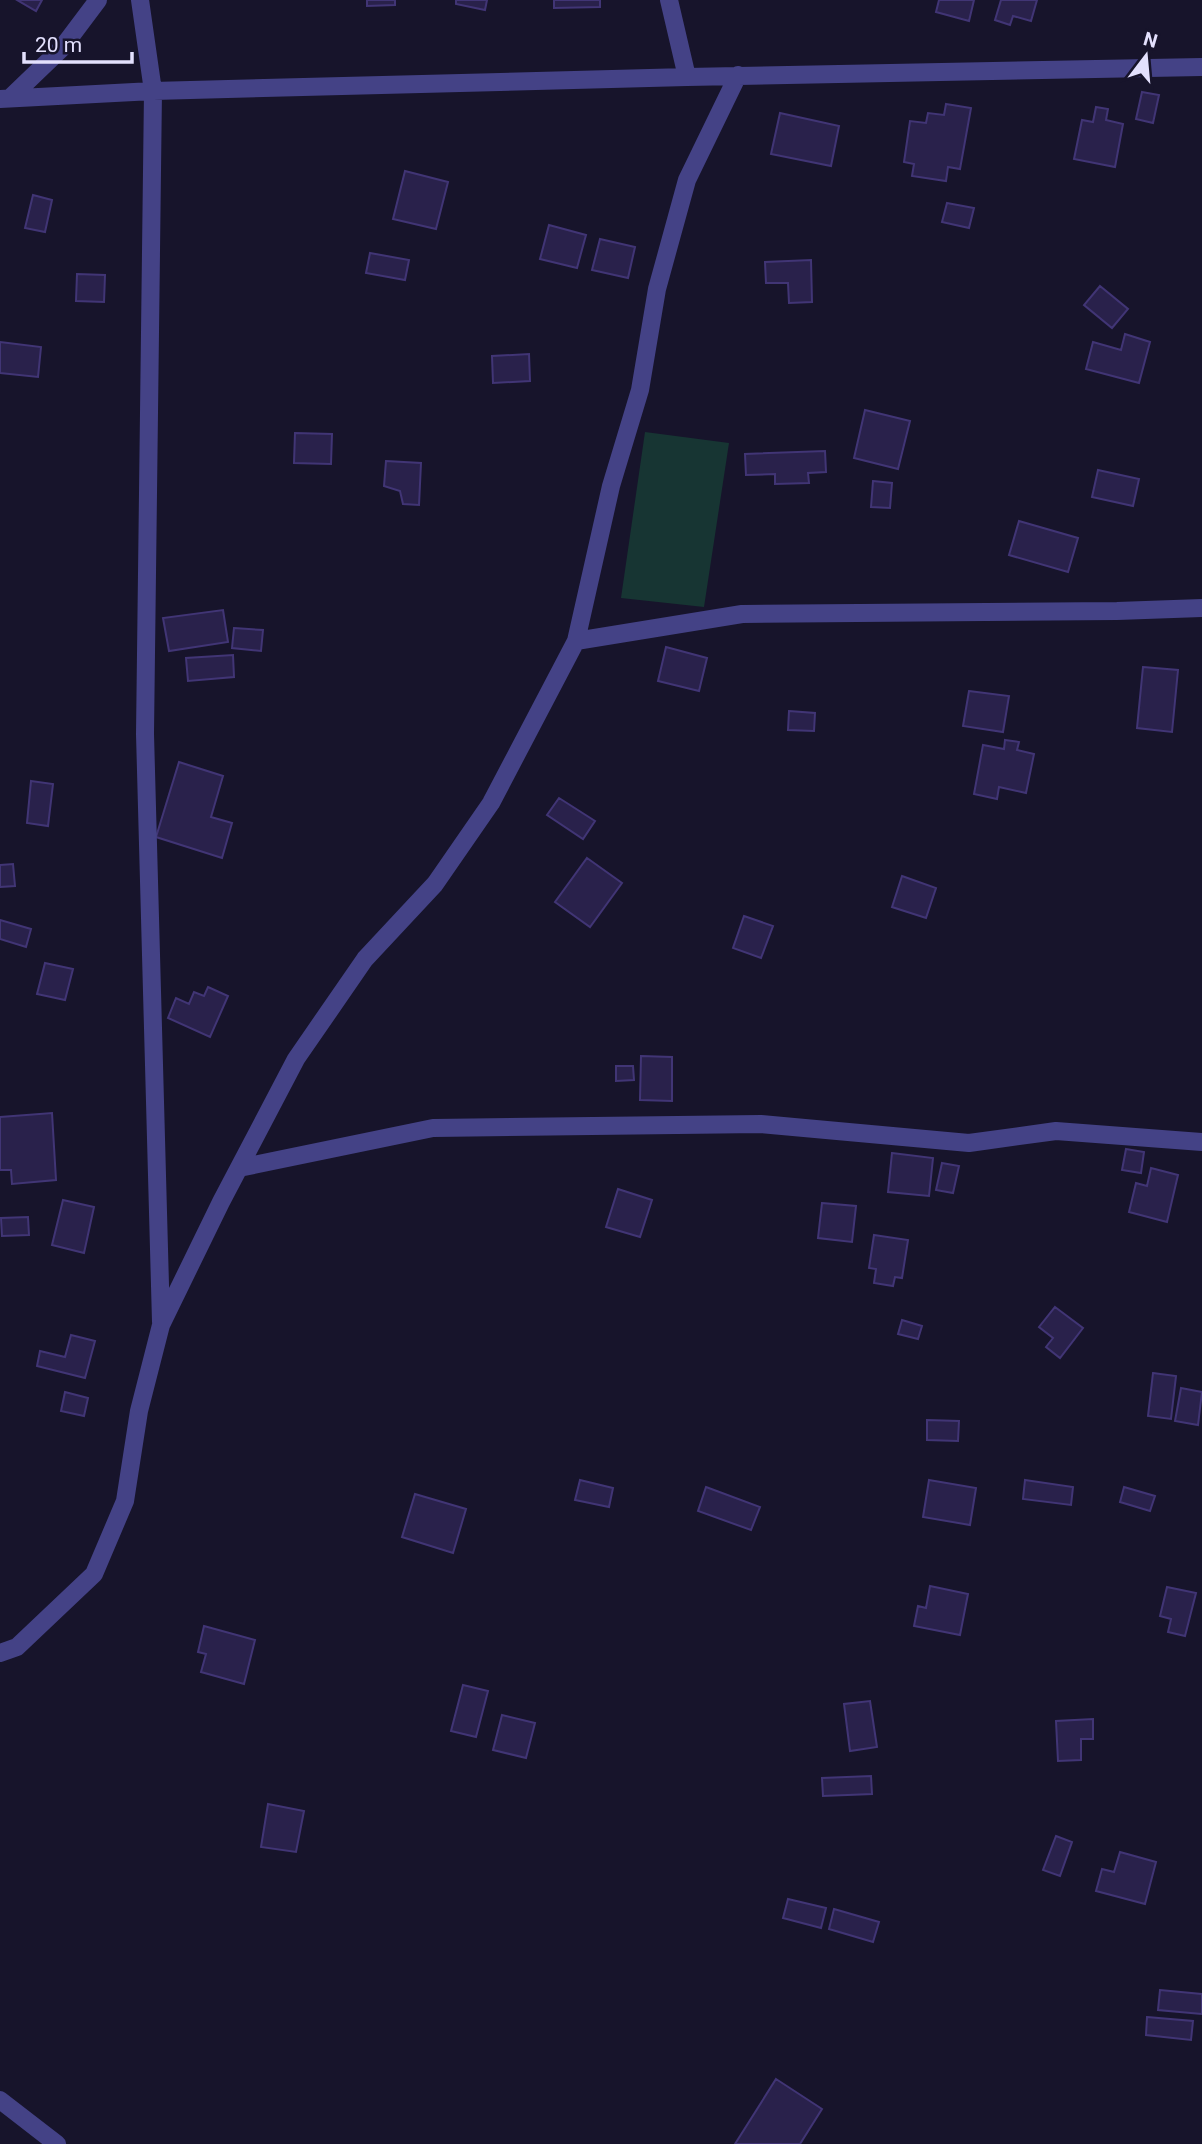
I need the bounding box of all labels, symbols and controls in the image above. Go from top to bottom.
scale bar [24,21,133,65]
north arrow [1111,21,1181,91]
text: N [1141,27,1160,53]
text: 20 m [35,33,82,57]

